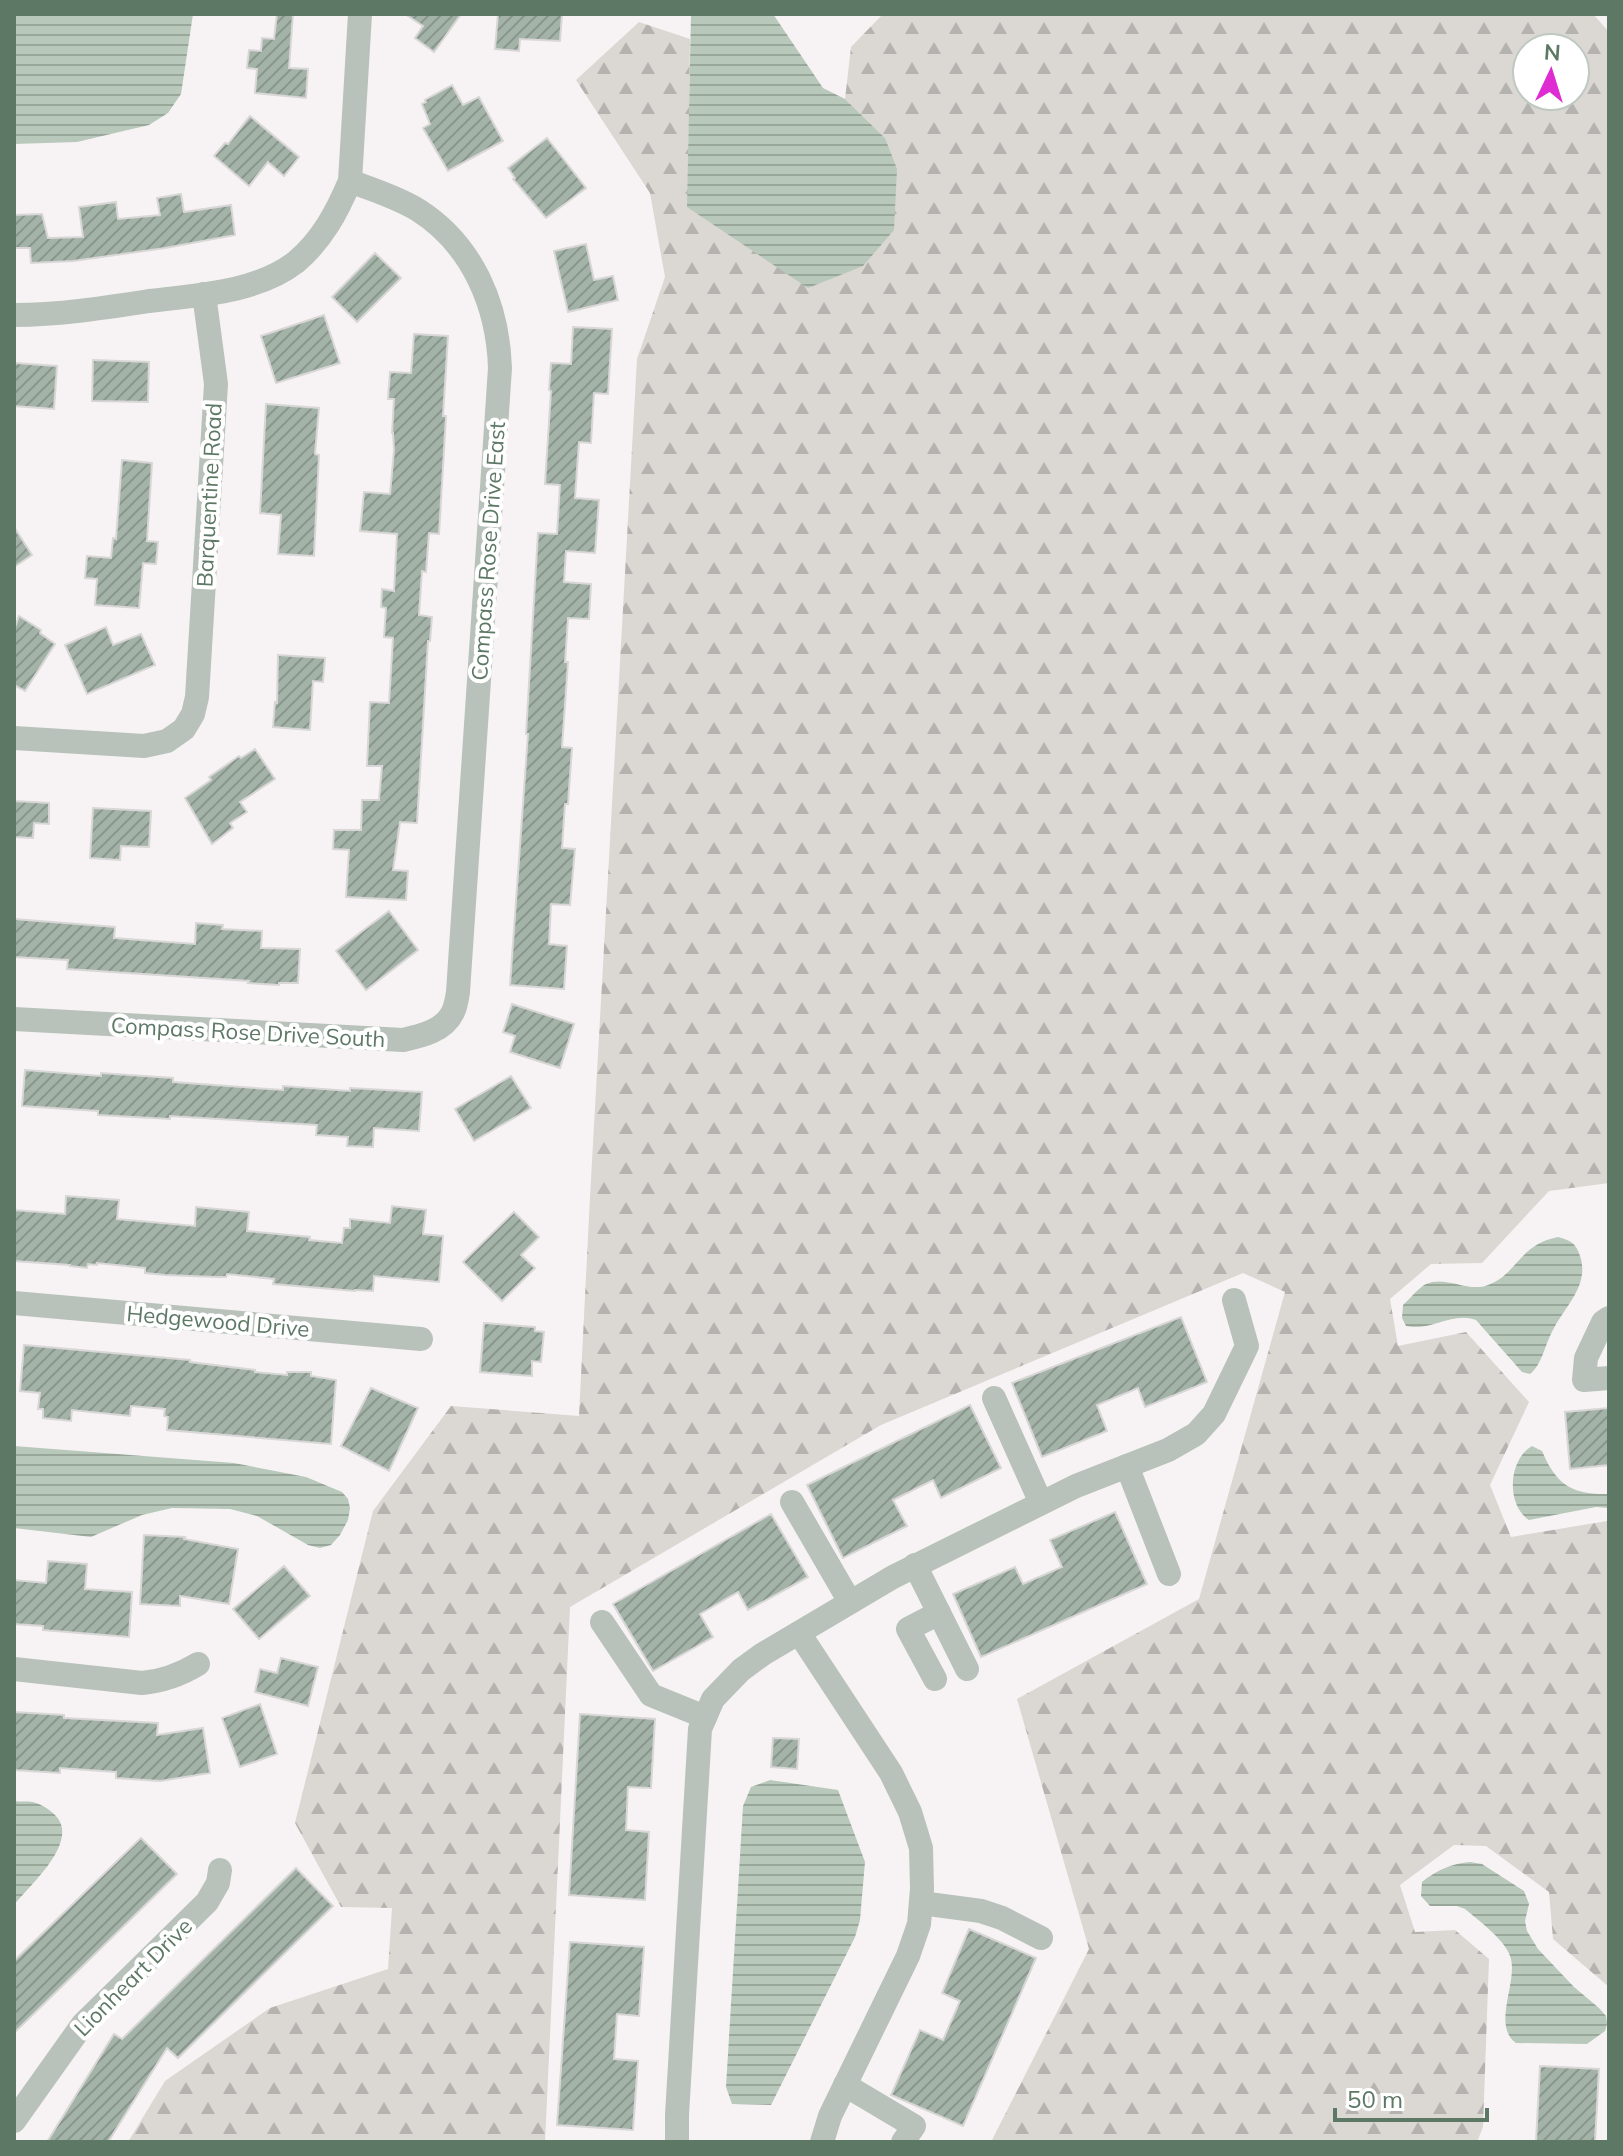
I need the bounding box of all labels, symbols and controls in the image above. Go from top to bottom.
north arrow [1511,32,1591,112]
text: N [1543,38,1562,67]
street label: Barquentine Road [190,402,228,588]
street label: Compass Rose Drive East [465,420,511,681]
street label: Compass Rose Drive South [110,1011,386,1053]
street label: Hedgewood Drive [125,1299,311,1343]
street label: Lionheart Drive [68,1912,198,2042]
scale bar [1335,2072,1487,2122]
text: 50 m [1347,2084,1403,2114]

